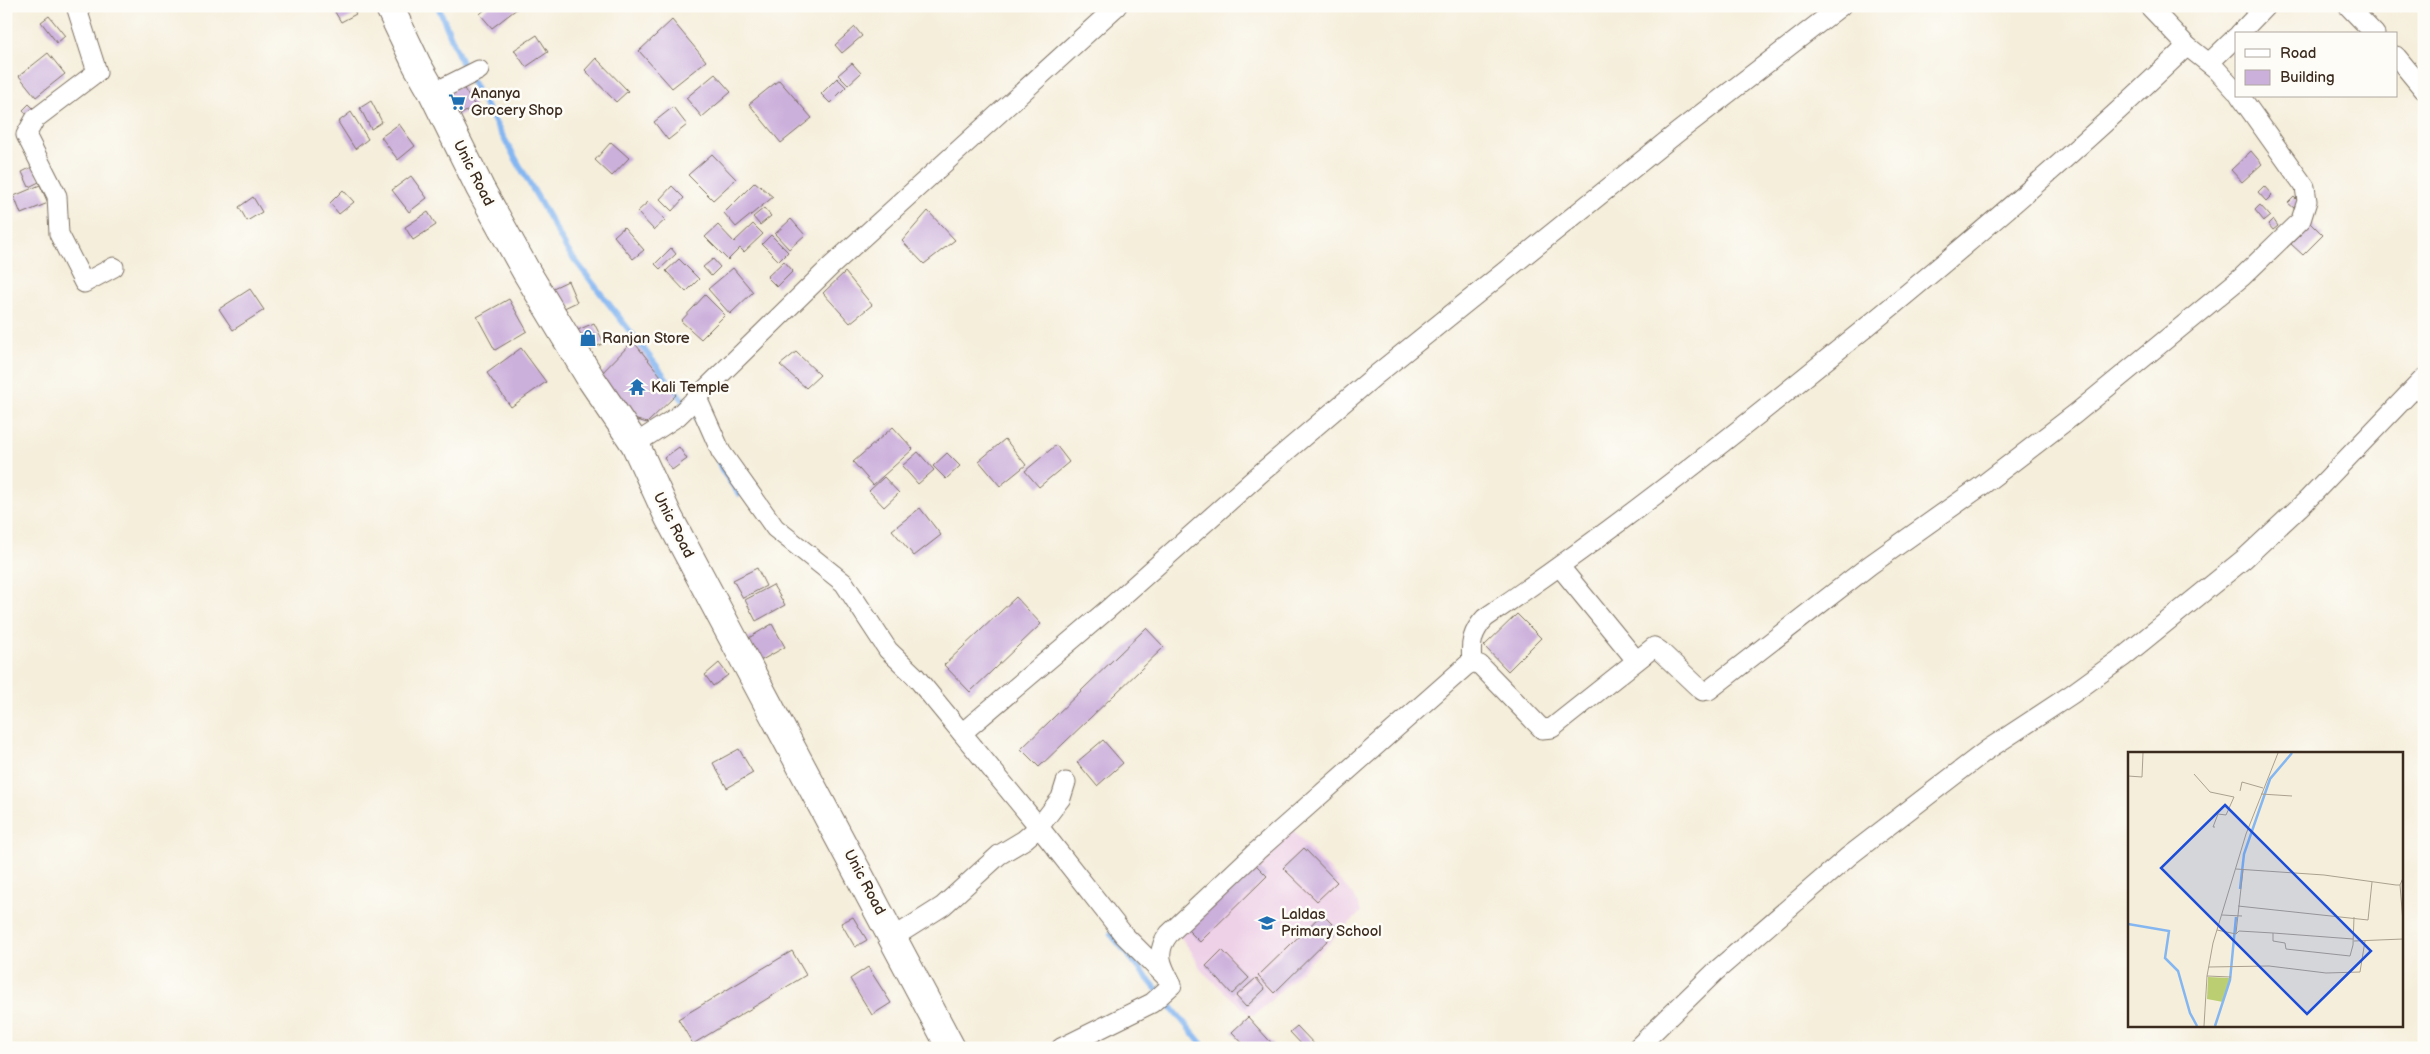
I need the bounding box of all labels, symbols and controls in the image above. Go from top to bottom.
legend [2235,32,2398,98]
text: Road [2280,44,2316,63]
text: Building [2280,68,2335,87]
place label: Ananya Grocery Shop [471,84,563,120]
supermarket icon: Ananya Grocery Shop [447,92,467,112]
street label: Unic Road [449,137,498,209]
shop icon: Ranjan Store [578,328,598,348]
place label: Ranjan Store [602,329,690,348]
temple icon: Kali Temple [627,377,647,397]
place label: Kali Temple [651,378,729,397]
street label: Unic Road [649,489,698,561]
inset map [2128,752,2402,1026]
street label: Unic Road [839,846,890,918]
place label: Laldas Primary School [1281,905,1382,941]
school or university icon: Laldas Primary School [1257,913,1277,933]

